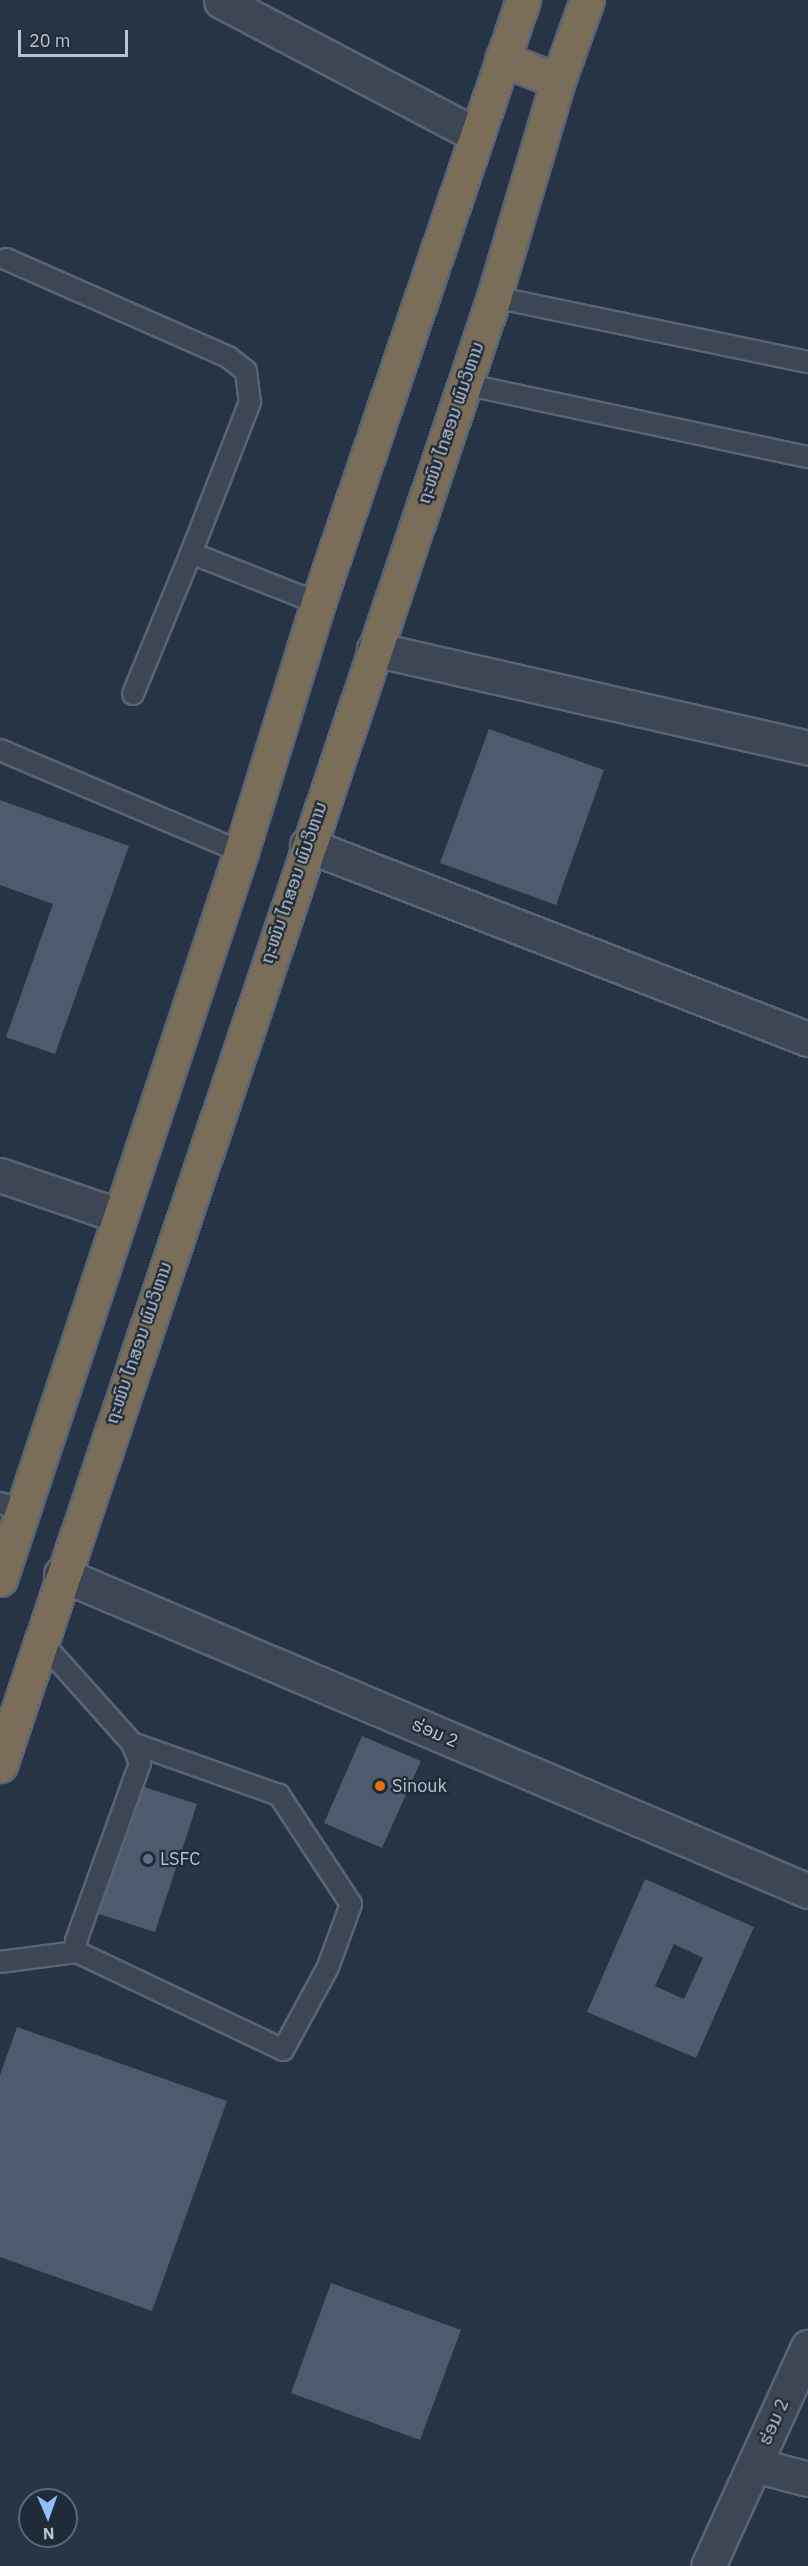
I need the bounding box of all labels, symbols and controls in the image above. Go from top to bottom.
scale bar [21,18,130,56]
text: 20 m [29,29,71,52]
street label: ຖະໜົນ ໄກສອນ ພົມວິຫານ [413,339,489,507]
street label: ຖະໜົນ ໄກສອນ ພົມວິຫານ [256,799,332,967]
street label: ຖະໜົນ ໄກສອນ ພົມວິຫານ [101,1259,177,1427]
street label: ຮ່ອມ 2 [409,1714,461,1752]
place label: Sinouk [392,1775,447,1797]
marker: Sinouk [373,1779,387,1793]
place label: LSFC [160,1848,200,1870]
marker: LSFC [141,1852,155,1866]
street label: ຮ່ອມ 2 [754,2396,794,2448]
north arrow [18,2488,78,2548]
text: N [42,2524,55,2544]

